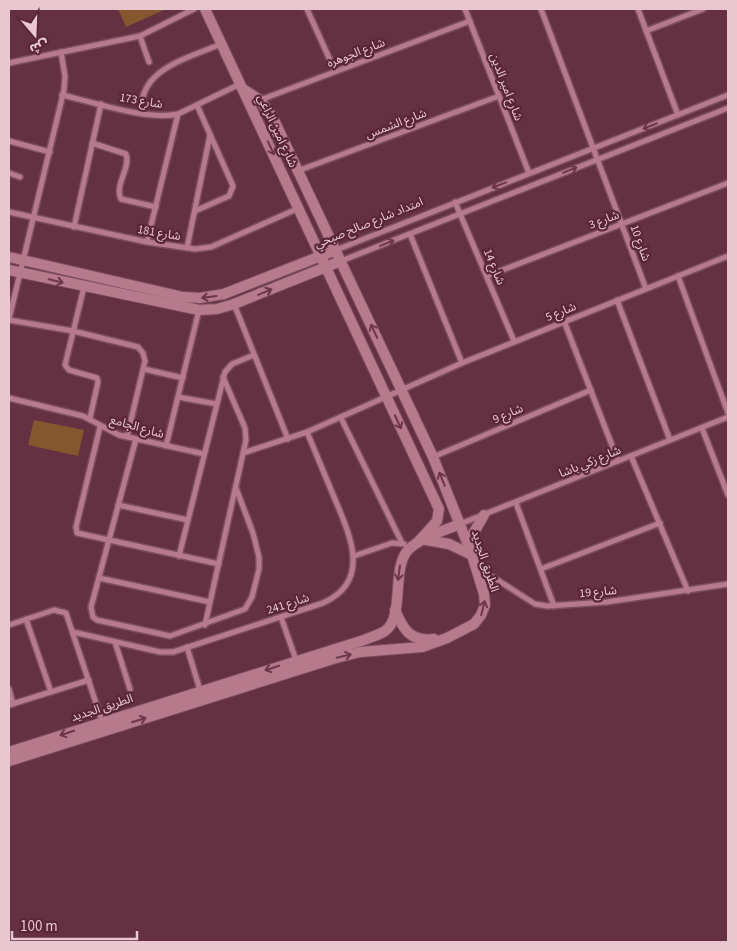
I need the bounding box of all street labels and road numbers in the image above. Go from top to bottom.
street label: شارع الجوهره [324,34,388,72]
street label: شارع امير الدين [485,51,527,123]
street label: شارع 173 [118,89,164,113]
street label: شارع امين الراعي [252,92,301,171]
street label: شارع الشمس [363,105,429,143]
street label: امتداد شارع صالح صبحي [312,193,426,253]
street label: شارع 3 [586,206,622,234]
street label: شارع 181 [136,221,182,245]
street label: شارع 10 [626,222,654,264]
street label: شارع 14 [479,246,509,288]
street label: شارع 5 [543,298,579,326]
street label: شارع 9 [490,400,526,428]
street label: شارع الجامع [108,411,166,443]
street label: شارع زكي باشا [556,442,624,483]
street label: الطريق الجديد [467,528,503,594]
street label: شارع 19 [578,582,618,602]
street label: شارع 241 [265,589,311,619]
street label: الطريق الجديد [69,690,135,726]

